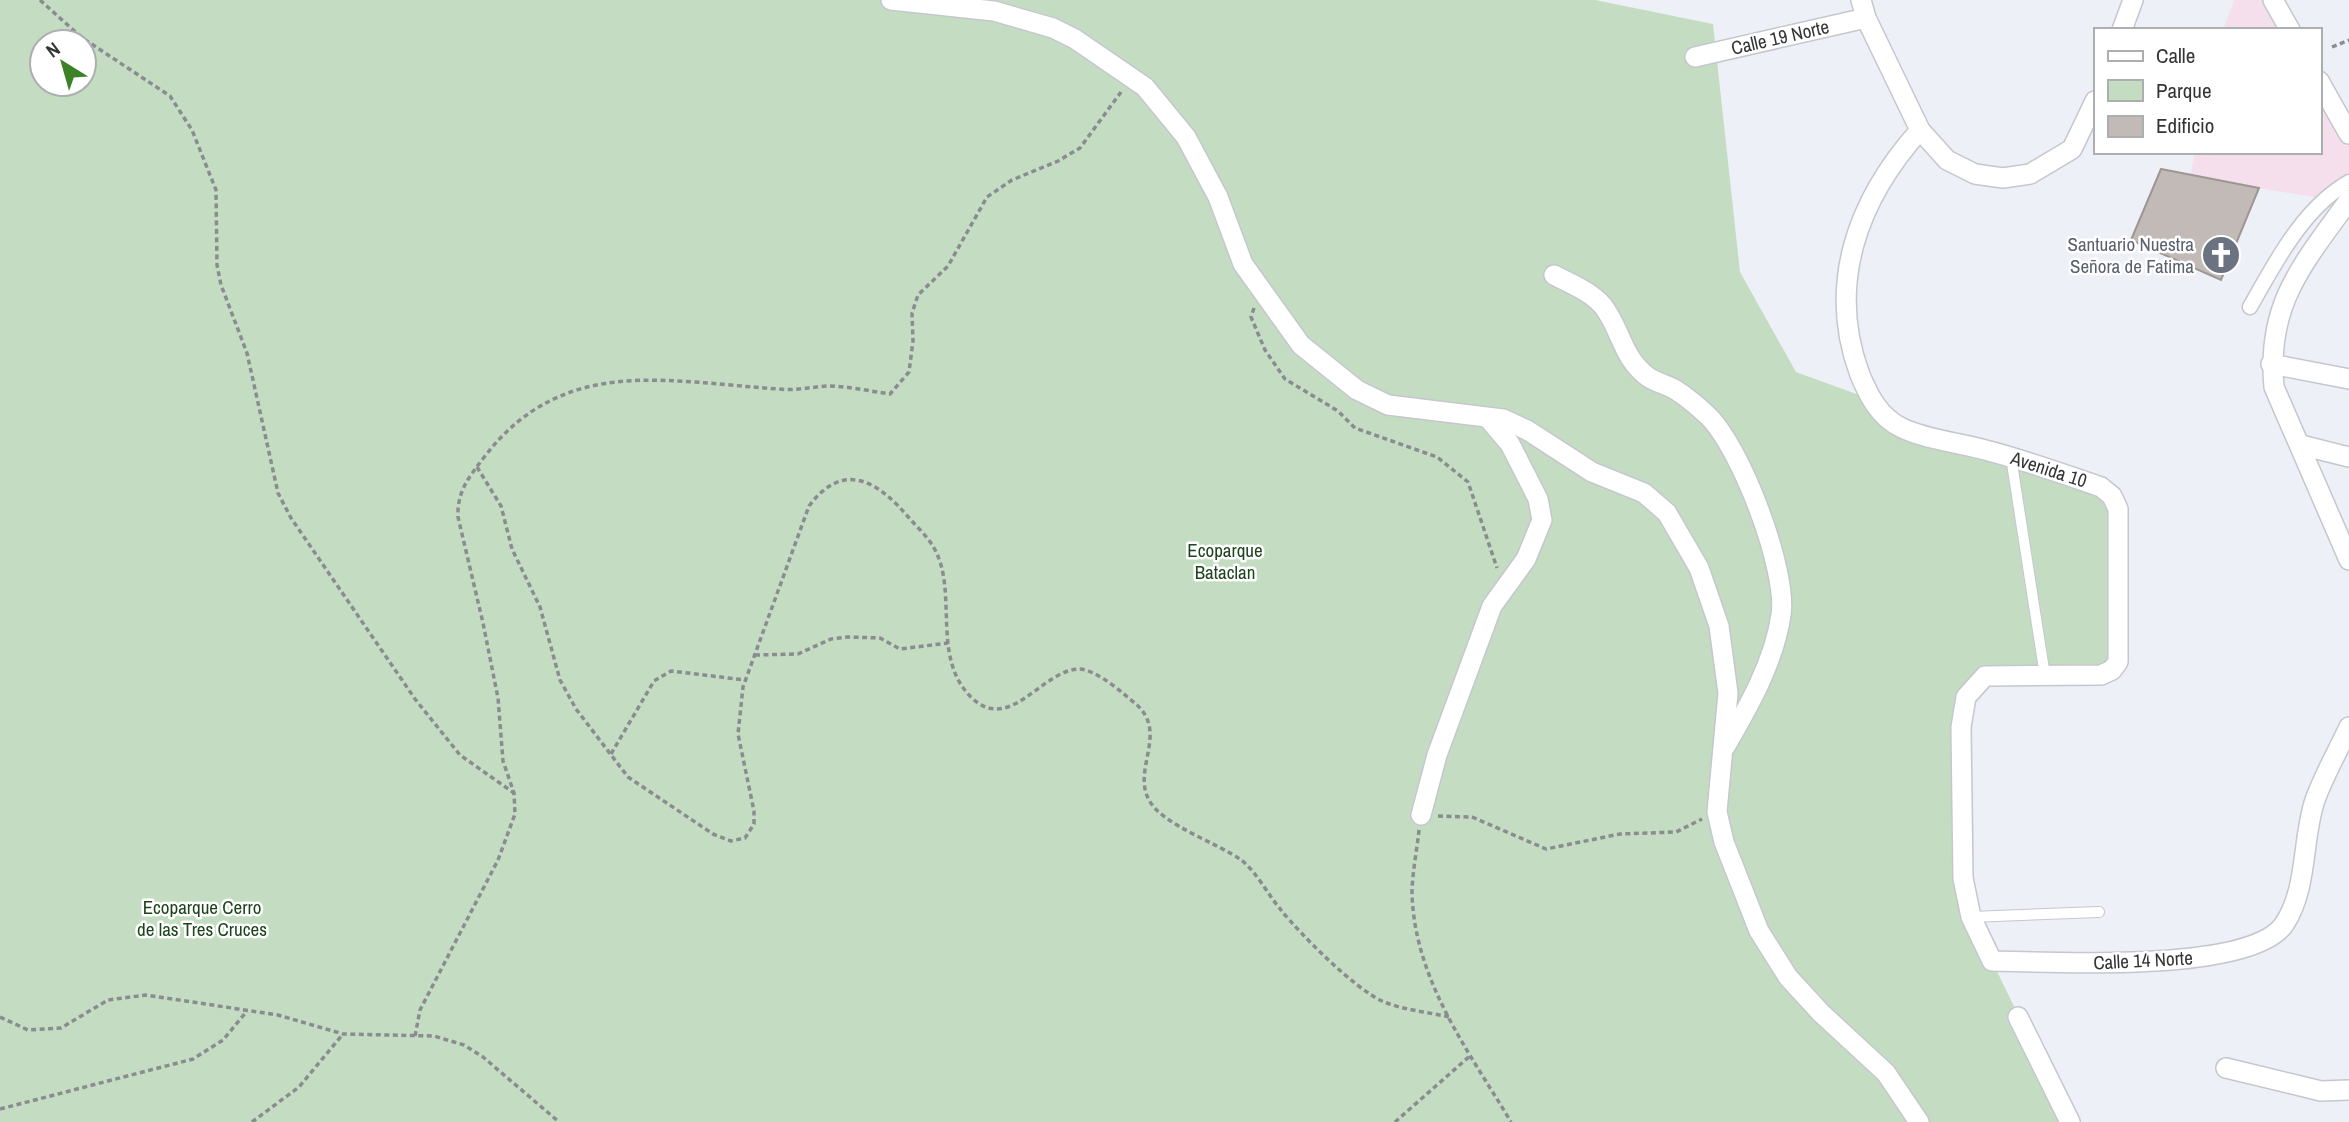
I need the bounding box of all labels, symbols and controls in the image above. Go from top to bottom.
street label: Calle 19 Norte [1729,13,1831,61]
north arrow [28,28,98,98]
legend [2094,28,2321,154]
text: N [40,36,65,63]
text: Calle [2156,41,2195,70]
text: Parque [2156,76,2212,105]
text: Edificio [2156,111,2214,140]
place label: Santuario Nuestra Señora de Fatima [2068,231,2194,279]
church icon: Santuario Nuestra Señora de Fatima [2200,234,2242,276]
street label: Avenida 10 [2007,444,2090,494]
park label: Ecoparque Bataclan [1187,537,1263,585]
park label: Ecoparque Cerro de las Tres Cruces [137,894,267,942]
street label: Calle 14 Norte [2093,944,2193,976]

